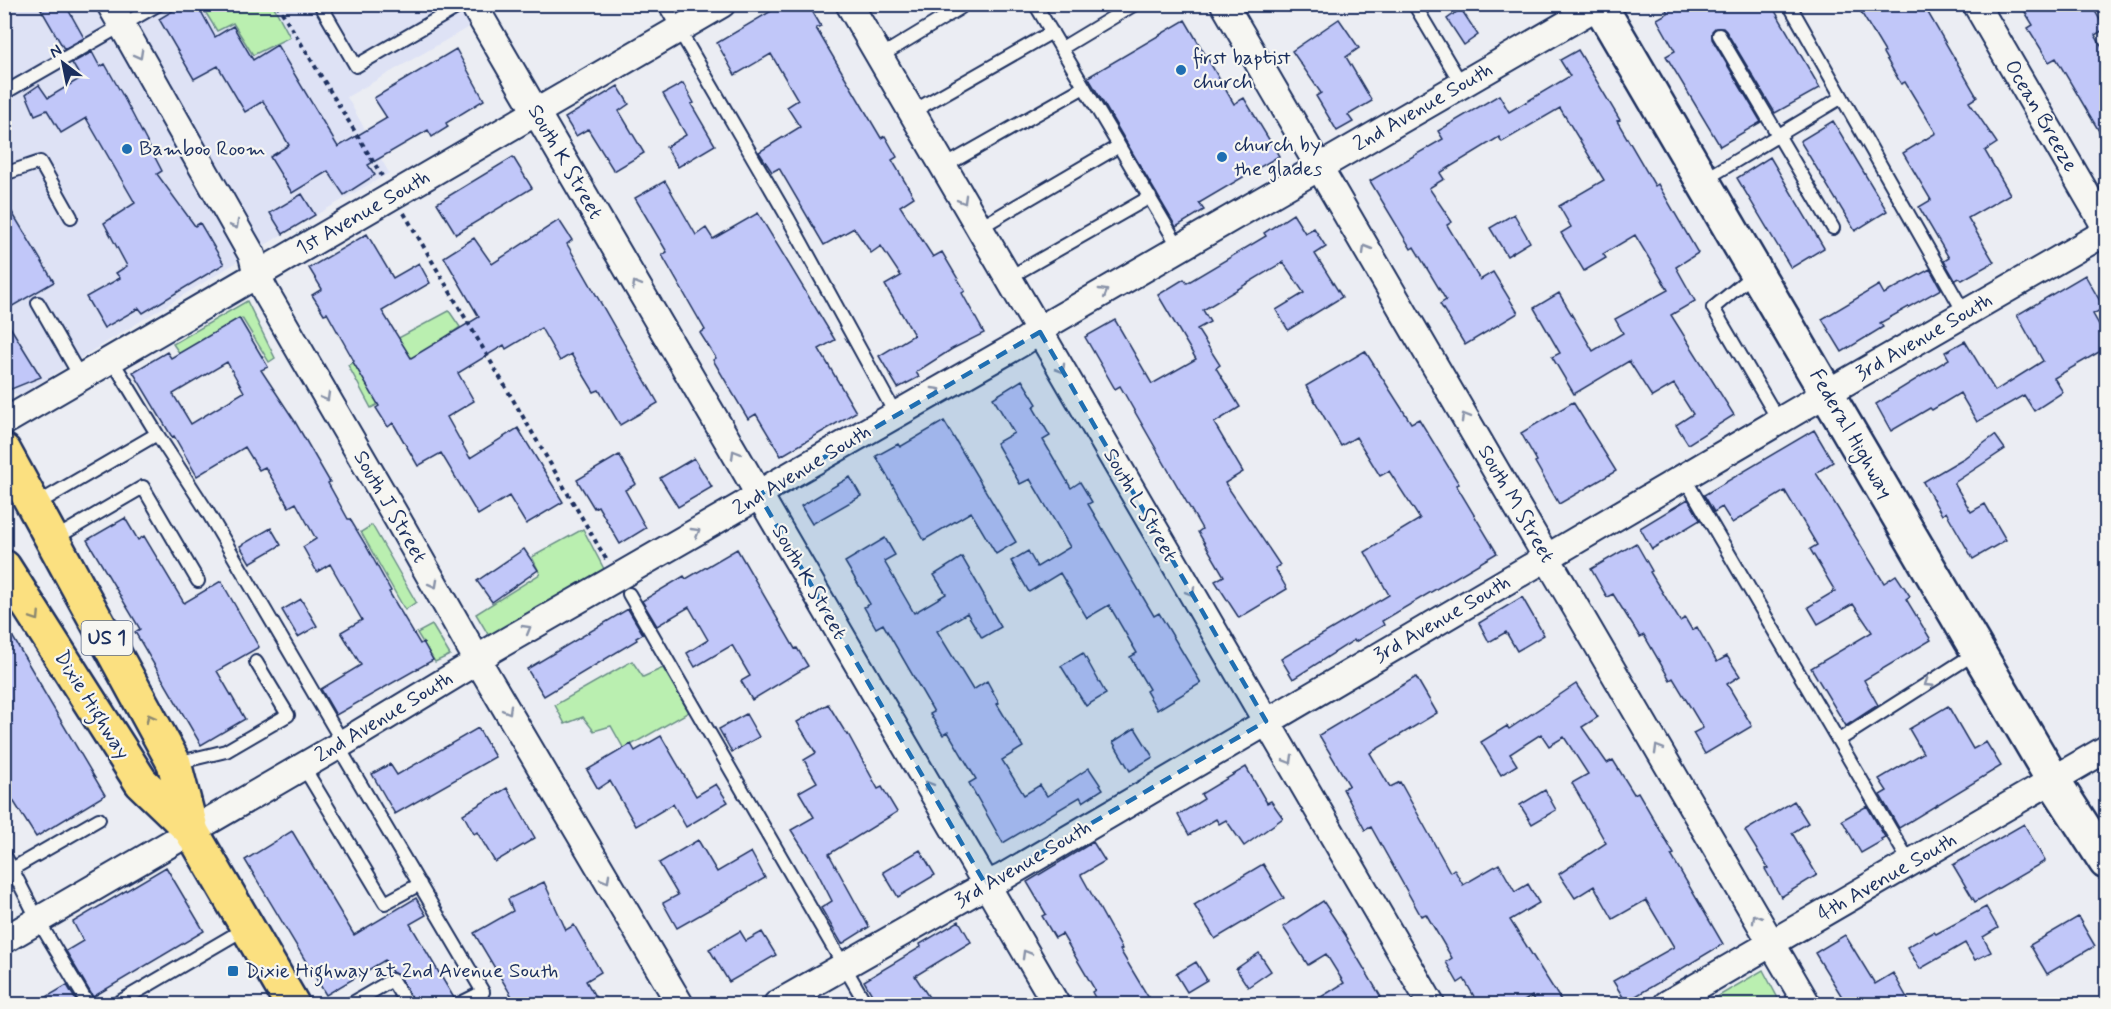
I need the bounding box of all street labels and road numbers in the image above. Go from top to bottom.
street label: Ocean Breeze [1998,55,2085,177]
street label: 2nd Avenue South [1348,56,1498,158]
street label: South K Street [521,99,609,225]
street label: 1st Avenue South [291,163,435,263]
street label: 3rd Avenue South [1850,286,1998,388]
street label: Federal Highway [1802,364,1899,504]
street label: 2nd Avenue South [728,418,876,522]
street label: South M Street [1471,440,1561,568]
street label: South L Street [1096,443,1184,567]
street label: South J Street [346,446,434,569]
street label: South K Street [765,519,853,645]
street label: 3rd Avenue South [1368,568,1516,670]
road number: US 1 [82,621,132,655]
street label: Dixie Highway [46,645,137,766]
street label: 2nd Avenue South [310,665,458,769]
street label: 3rd Avenue South [949,813,1097,915]
street label: 4th Avenue South [1812,826,1962,928]

